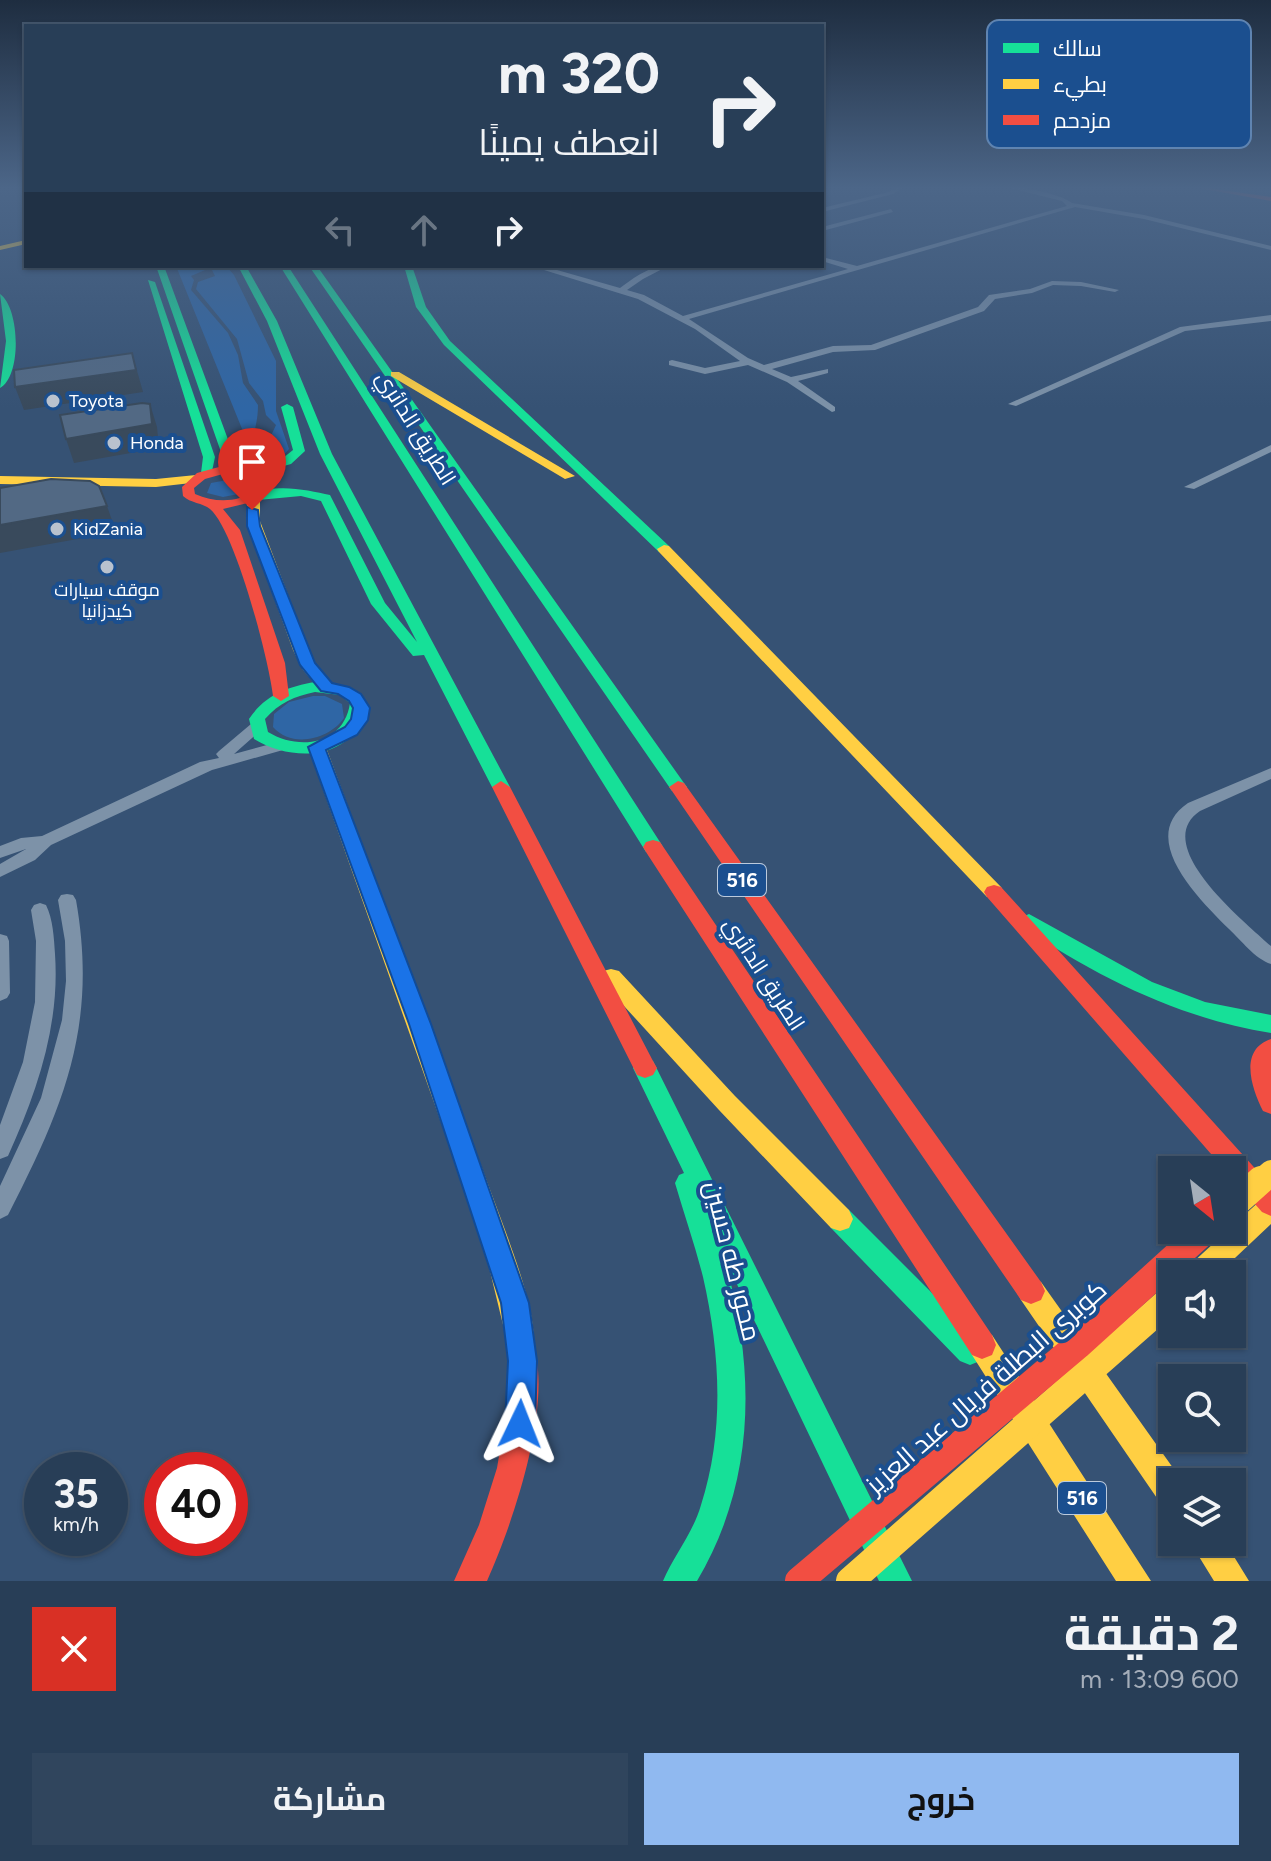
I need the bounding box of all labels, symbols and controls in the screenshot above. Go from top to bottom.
legend [987,20,1251,148]
text: سالك [1053,35,1102,62]
text: 320 m [498,40,660,107]
icon: right [688,56,792,160]
text: بطيء [1053,71,1107,101]
text: مزدحم [1053,107,1111,136]
text: انعطف يمينًا [478,121,660,164]
icon: left [318,208,362,252]
icon: ahead [402,208,446,252]
icon: right [486,208,530,252]
street label: الطريق الدائري [368,366,462,492]
place label: Toyota [69,390,124,412]
marker: Toyota [44,392,62,410]
pin [218,428,286,510]
place label: Honda [130,432,184,454]
marker: Honda [105,434,123,452]
icon: arrive [230,440,274,484]
place label: KidZania [73,518,143,540]
marker: KidZania [48,520,66,538]
marker: موقف سيارات كيدزانيا [98,558,116,576]
place label: موقف سيارات كيدزانيا [54,579,160,622]
road number: 516 [718,864,766,896]
street label: الطريق الدائري [715,912,811,1037]
north arrow [1158,1156,1246,1244]
map controls [1158,1156,1246,1556]
street label: محور طه حسين [698,1178,768,1344]
button: sound [1158,1260,1246,1348]
street label: كوبرى البطلة فريال عبد العزيز [857,1274,1113,1502]
button: search [1158,1364,1246,1452]
position arrow [478,1382,562,1466]
speed limit sign: 40 [144,1452,248,1556]
button: layers [1158,1468,1246,1556]
text: 35 [53,1470,99,1518]
road number: 516 [1058,1482,1106,1514]
text: km/h [53,1512,99,1536]
text: 2 دقيقة [1064,1604,1239,1662]
button: close [32,1607,116,1691]
text: 600 m · 13:09 [1080,1663,1239,1695]
button: مشاركة [32,1753,628,1845]
button: خروج [644,1753,1239,1845]

